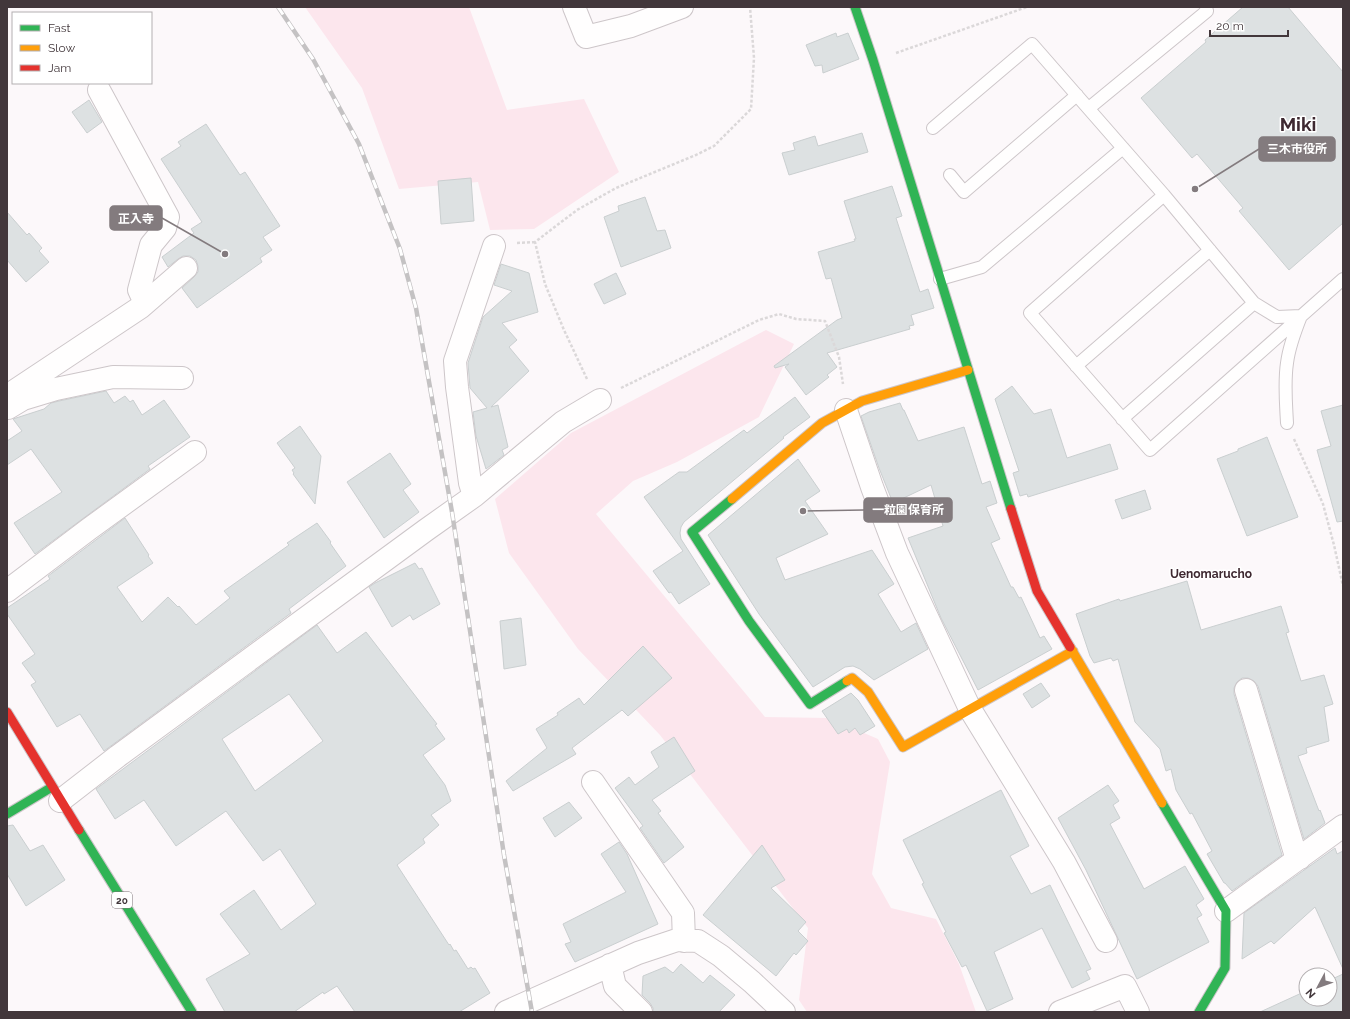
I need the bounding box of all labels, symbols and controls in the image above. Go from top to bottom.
legend [12,12,152,84]
scale bar [1210,12,1288,38]
text: 20 m [1216,19,1244,33]
text: Fast [48,21,71,35]
text: Slow [48,41,75,55]
text: Jam [48,61,71,75]
district label: Miki [1280,113,1316,135]
callout: 三木市役所 [1259,137,1335,161]
text: 三木市役所 [1267,142,1327,156]
callout: 正入寺 [110,206,162,230]
text: 正入寺 [118,212,154,226]
callout: 一粒園保育所 [864,498,952,522]
text: 一粒園保育所 [872,503,944,517]
district label: Uenomarucho [1170,567,1252,581]
road number: 20 [112,892,132,908]
north arrow [1298,967,1338,1007]
text: N [1303,986,1318,1001]

